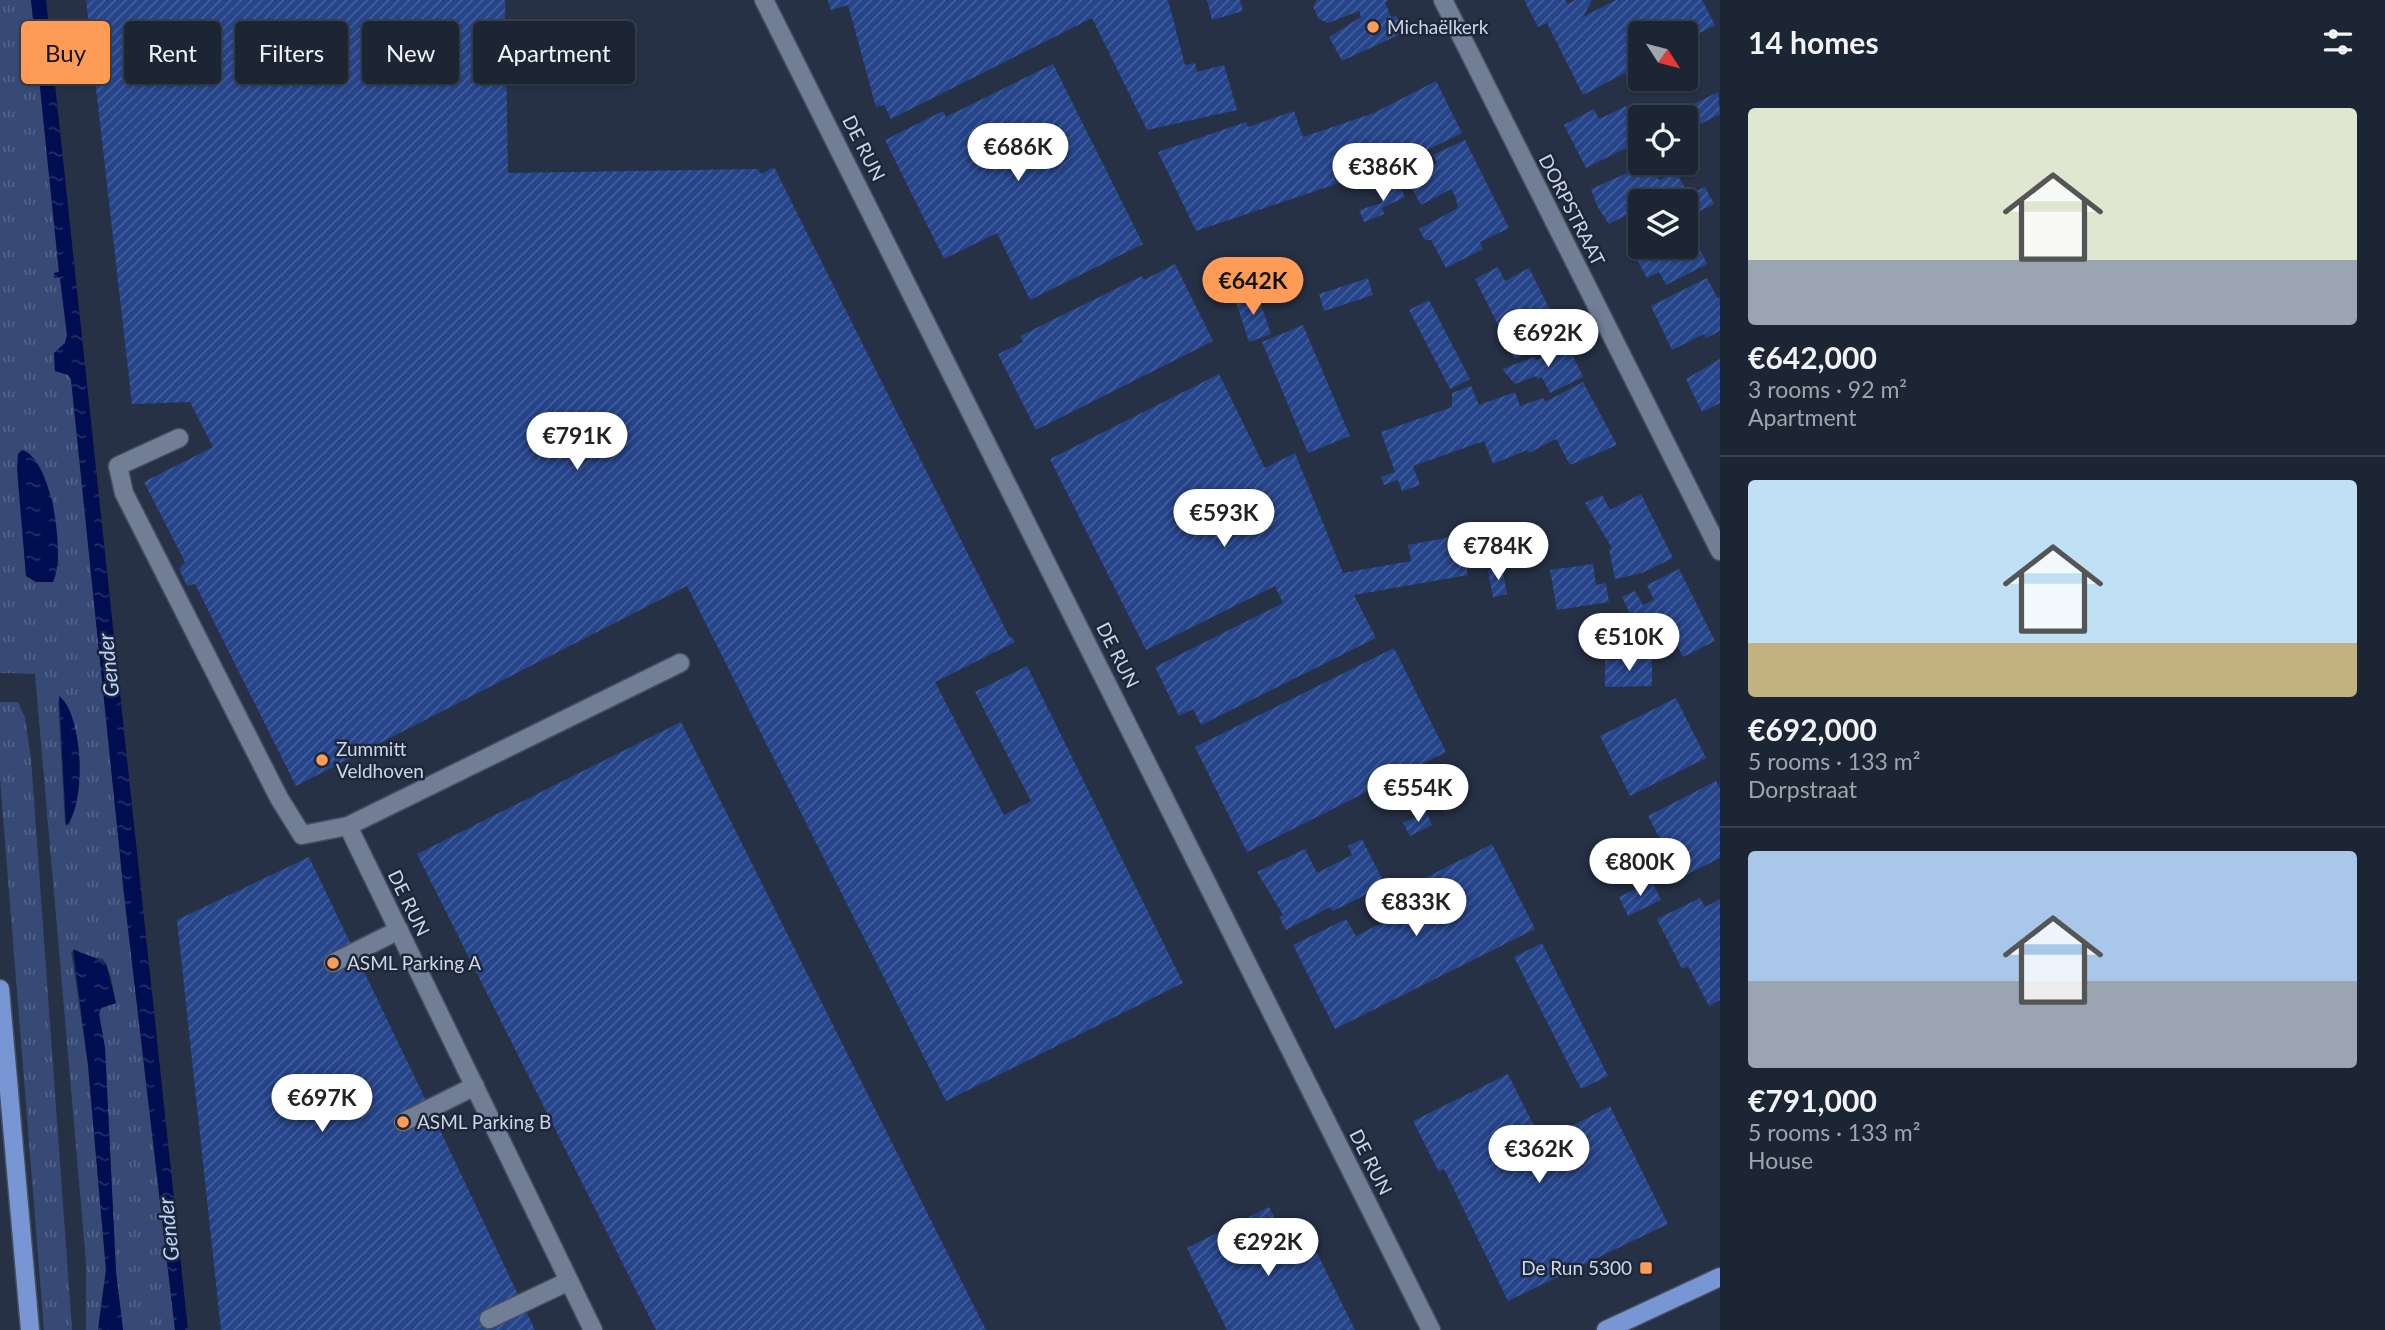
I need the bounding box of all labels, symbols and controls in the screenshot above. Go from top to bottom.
place label: Michaëlkerk [1387,15,1489,38]
marker: Michaëlkerk [1365,19,1381,35]
chip: Buy [21,21,110,84]
chip: Rent [124,21,221,84]
chip: Filters [235,21,348,84]
chip: New [362,21,459,84]
chip: Apartment [473,21,635,84]
north arrow [1628,21,1698,91]
map controls [1628,21,1698,259]
icon: filters [2319,23,2357,61]
text: 14 homes [1748,24,1879,60]
button: locate [1628,105,1698,175]
street label: DE RUN [838,111,891,184]
pin: €686K [969,124,1067,183]
text: €686K [983,132,1053,160]
pin: €386K [1334,144,1432,203]
street label: DORPSTRAAT [1535,150,1610,269]
text: €386K [1348,152,1418,180]
icon: home [1990,154,2116,280]
button: layers [1628,189,1698,259]
pin: €642K [1204,258,1302,317]
text: €642K [1218,266,1288,294]
pin: €692K [1499,310,1597,369]
text: €692K [1513,318,1583,346]
text: €642,000 [1748,339,1877,375]
text: 3 rooms · 92 m² [1748,375,1907,403]
text: Apartment [1748,403,1856,431]
pin: €791K [528,412,626,472]
text: €791K [542,421,612,449]
pin: €593K [1175,490,1273,549]
text: €593K [1189,498,1259,526]
pin: €784K [1449,522,1547,582]
icon: home [1990,526,2116,652]
text: €784K [1463,531,1533,559]
pin: €510K [1580,614,1678,673]
street label: DE RUN [1092,618,1145,691]
text: €510K [1594,622,1664,650]
water label: Gender [92,631,123,698]
text: €692,000 [1748,711,1877,747]
place label: Zummitt Veldhoven [336,737,424,782]
text: 5 rooms · 133 m² [1748,747,1920,775]
marker: Zummitt Veldhoven [314,752,330,768]
pin: €554K [1369,764,1467,824]
text: €554K [1383,773,1453,801]
text: Dorpstraat [1748,775,1857,803]
pin: €800K [1591,838,1689,898]
text: €800K [1605,847,1675,875]
street label: DE RUN [384,866,435,940]
pin: €833K [1367,878,1465,938]
text: €833K [1381,887,1451,915]
icon: home [1990,897,2116,1023]
place label: ASML Parking A [347,951,481,974]
marker: ASML Parking A [325,955,341,971]
pin: €697K [273,1074,371,1134]
text: €791,000 [1748,1082,1877,1118]
text: €697K [287,1083,357,1111]
place label: ASML Parking B [417,1110,551,1133]
marker: ASML Parking B [395,1114,411,1130]
text: 5 rooms · 133 m² [1748,1118,1920,1146]
street label: DE RUN [1345,1125,1398,1198]
pin: €362K [1490,1126,1588,1185]
text: €362K [1504,1134,1574,1162]
text: House [1748,1146,1813,1174]
water label: Gender [152,1195,183,1262]
pin: €292K [1219,1218,1317,1278]
text: €292K [1233,1227,1303,1255]
place label: De Run 5300 [1521,1256,1632,1279]
marker: De Run 5300 [1638,1260,1654,1276]

